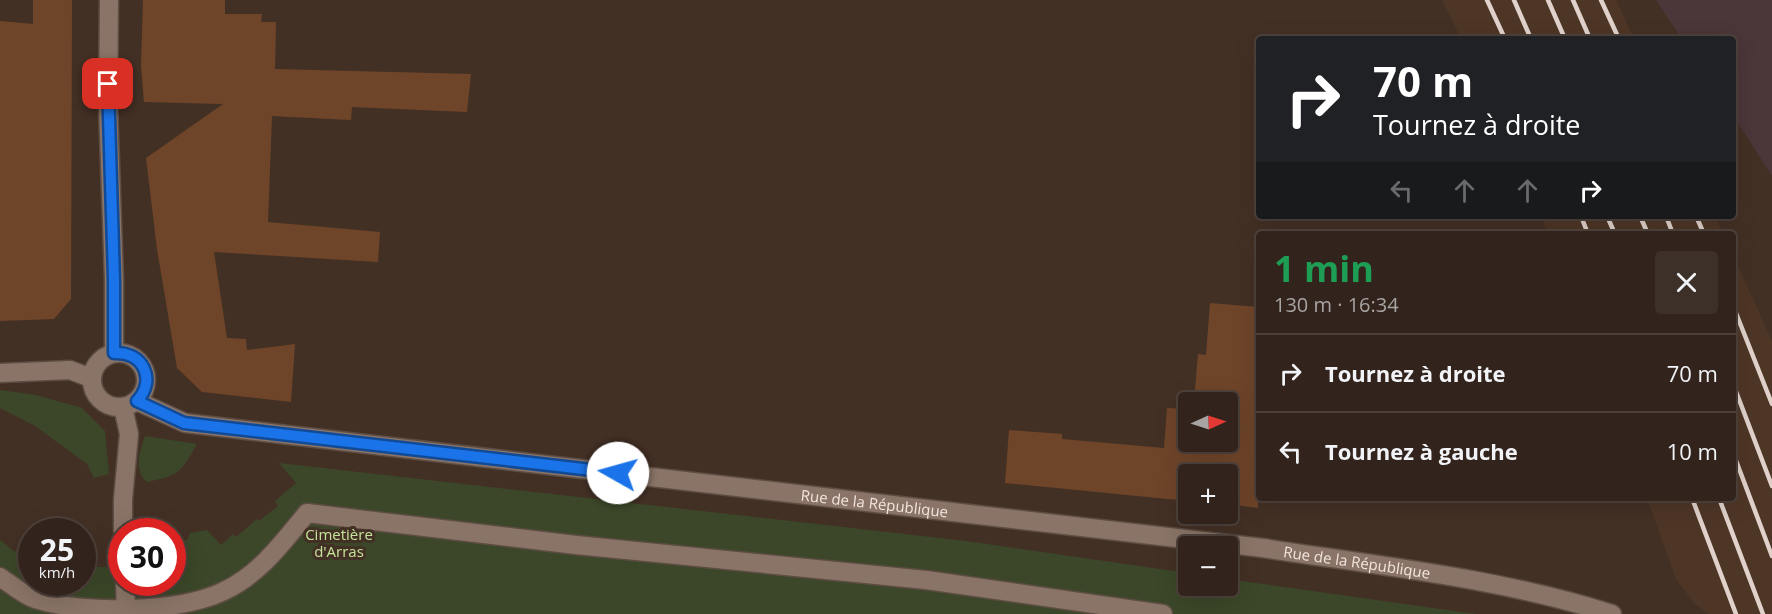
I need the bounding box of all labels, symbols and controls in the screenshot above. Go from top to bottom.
text: 70 m [1373,52,1473,109]
pin [82,58,133,109]
icon: right [1274,60,1352,138]
icon: arrive [91,67,124,100]
text: Tournez à droite [1373,106,1581,143]
icon: left [1385,174,1418,207]
icon: ahead [1448,174,1481,207]
icon: ahead [1511,174,1544,207]
icon: right [1574,174,1607,207]
text: 1 min [1274,244,1374,293]
button: close [1655,251,1718,314]
text: 130 m · 16:34 [1274,291,1399,318]
icon: right [1274,357,1307,390]
text: Tournez à droite [1325,358,1506,388]
text: 70 m [1667,358,1718,388]
north arrow [1178,392,1238,452]
map controls [1178,392,1238,596]
icon: left [1274,435,1307,468]
text: Tournez à gauche [1325,436,1518,466]
text: 10 m [1667,436,1718,466]
position arrow [586,441,650,505]
button: + [1178,464,1238,524]
street label: Rue de la République [800,484,949,521]
speed limit sign: 30 [108,518,186,596]
park label: Cimetière d'Arras [305,524,373,561]
text: 25 [40,529,74,570]
button: − [1178,536,1238,596]
street label: Rue de la République [1282,541,1432,583]
text: km/h [39,562,75,582]

